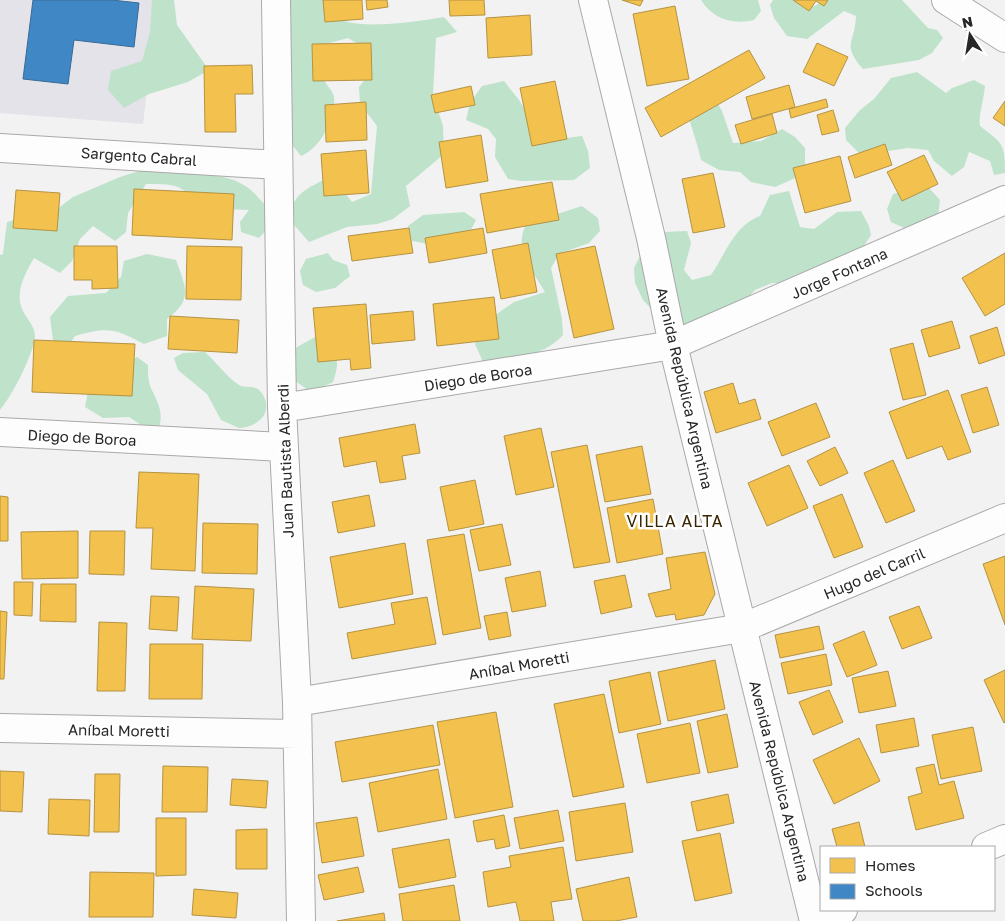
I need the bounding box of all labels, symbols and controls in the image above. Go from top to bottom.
north arrow [945,10,995,60]
text: N [960,12,974,31]
street label: Sargento Cabral [80,143,198,169]
street label: Jorge Fontana [788,244,890,302]
street label: Avenida República Argentina [653,285,717,491]
street label: Diego de Boroa [423,360,533,394]
street label: Juan Bautista Alberdi [273,384,297,538]
street label: Diego de Boroa [27,425,137,449]
district label: VILLA ALTA [626,511,724,531]
street label: Hugo del Carril [821,544,927,602]
street label: Aníbal Moretti [467,647,571,683]
street label: Avenida República Argentina [746,679,814,883]
street label: Aníbal Moretti [68,720,170,740]
legend [820,846,995,911]
text: Homes [865,856,915,874]
text: Schools [865,881,923,899]

